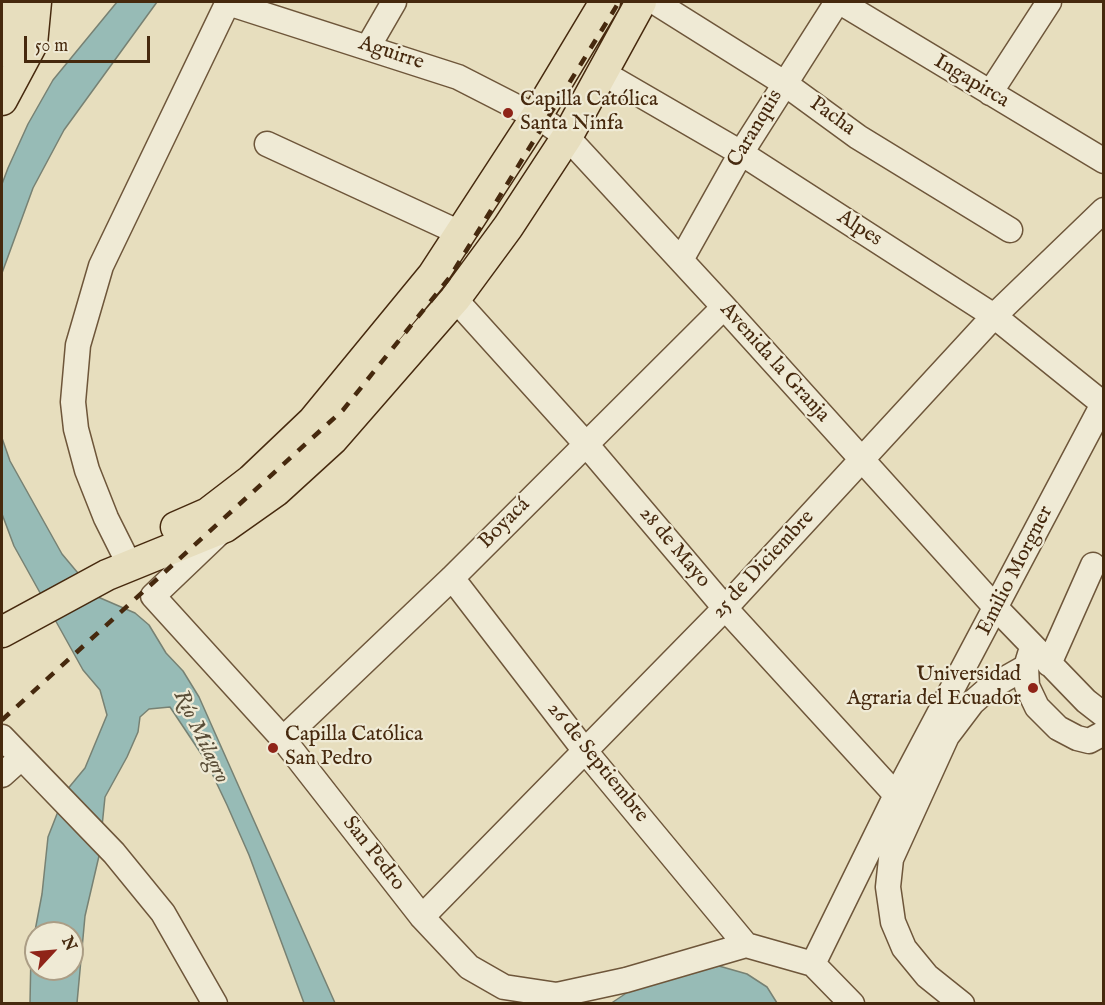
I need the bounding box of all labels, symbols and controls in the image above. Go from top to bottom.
scale bar [27,24,153,62]
street label: Aguirre [355,32,427,76]
text: 50 m [35,35,68,58]
street label: Ingapirca [929,50,1013,114]
street label: Caranquis [723,86,789,172]
place label: Capilla Católica Santa Ninfa [520,88,658,138]
street label: Pacha [804,92,860,142]
marker: Capilla Católica Santa Ninfa [501,106,515,120]
street label: Alpes [832,205,886,253]
street label: Avenida la Granja [714,298,834,428]
street label: Boyacá [474,493,536,555]
street label: 28 de Mayo [633,502,715,594]
street label: Emilio Morgner [973,502,1059,640]
street label: 25 de Diciembre [708,506,820,624]
place label: Universidad Agraria del Ecuador [847,663,1021,713]
marker: Universidad Agraria del Ecuador [1026,681,1040,695]
water label: Río Milagro [166,686,234,788]
street label: 26 de Septiembre [541,698,653,828]
place label: Capilla Católica San Pedro [285,723,423,773]
marker: Capilla Católica San Pedro [266,741,280,755]
street label: San Pedro [336,812,410,896]
north arrow [24,921,84,981]
text: N [56,933,80,955]

